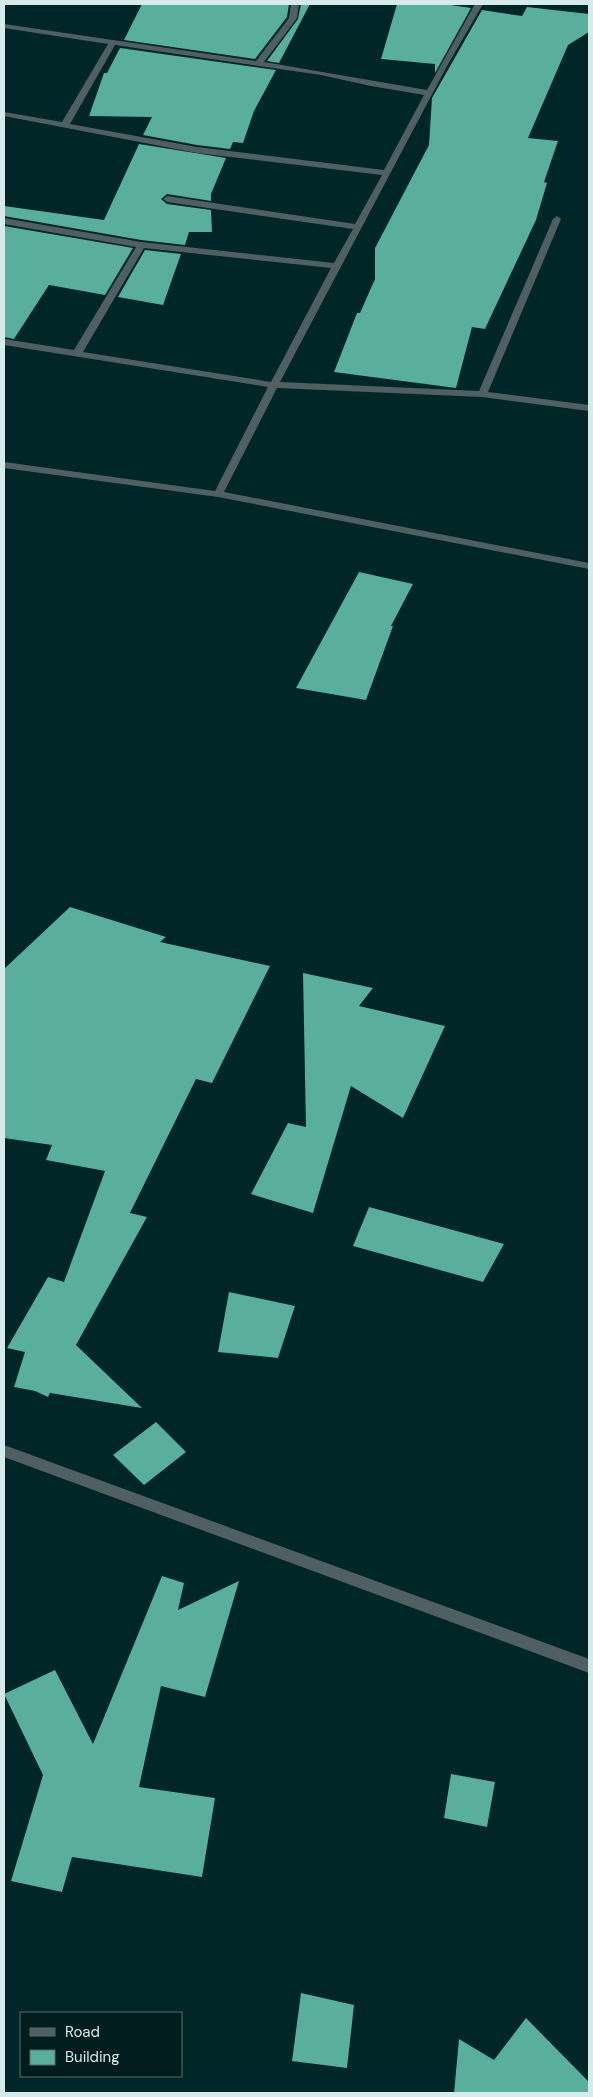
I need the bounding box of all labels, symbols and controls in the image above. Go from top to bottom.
legend [20,2012,182,2077]
text: Road [65,2022,100,2042]
text: Building [65,2047,120,2067]

